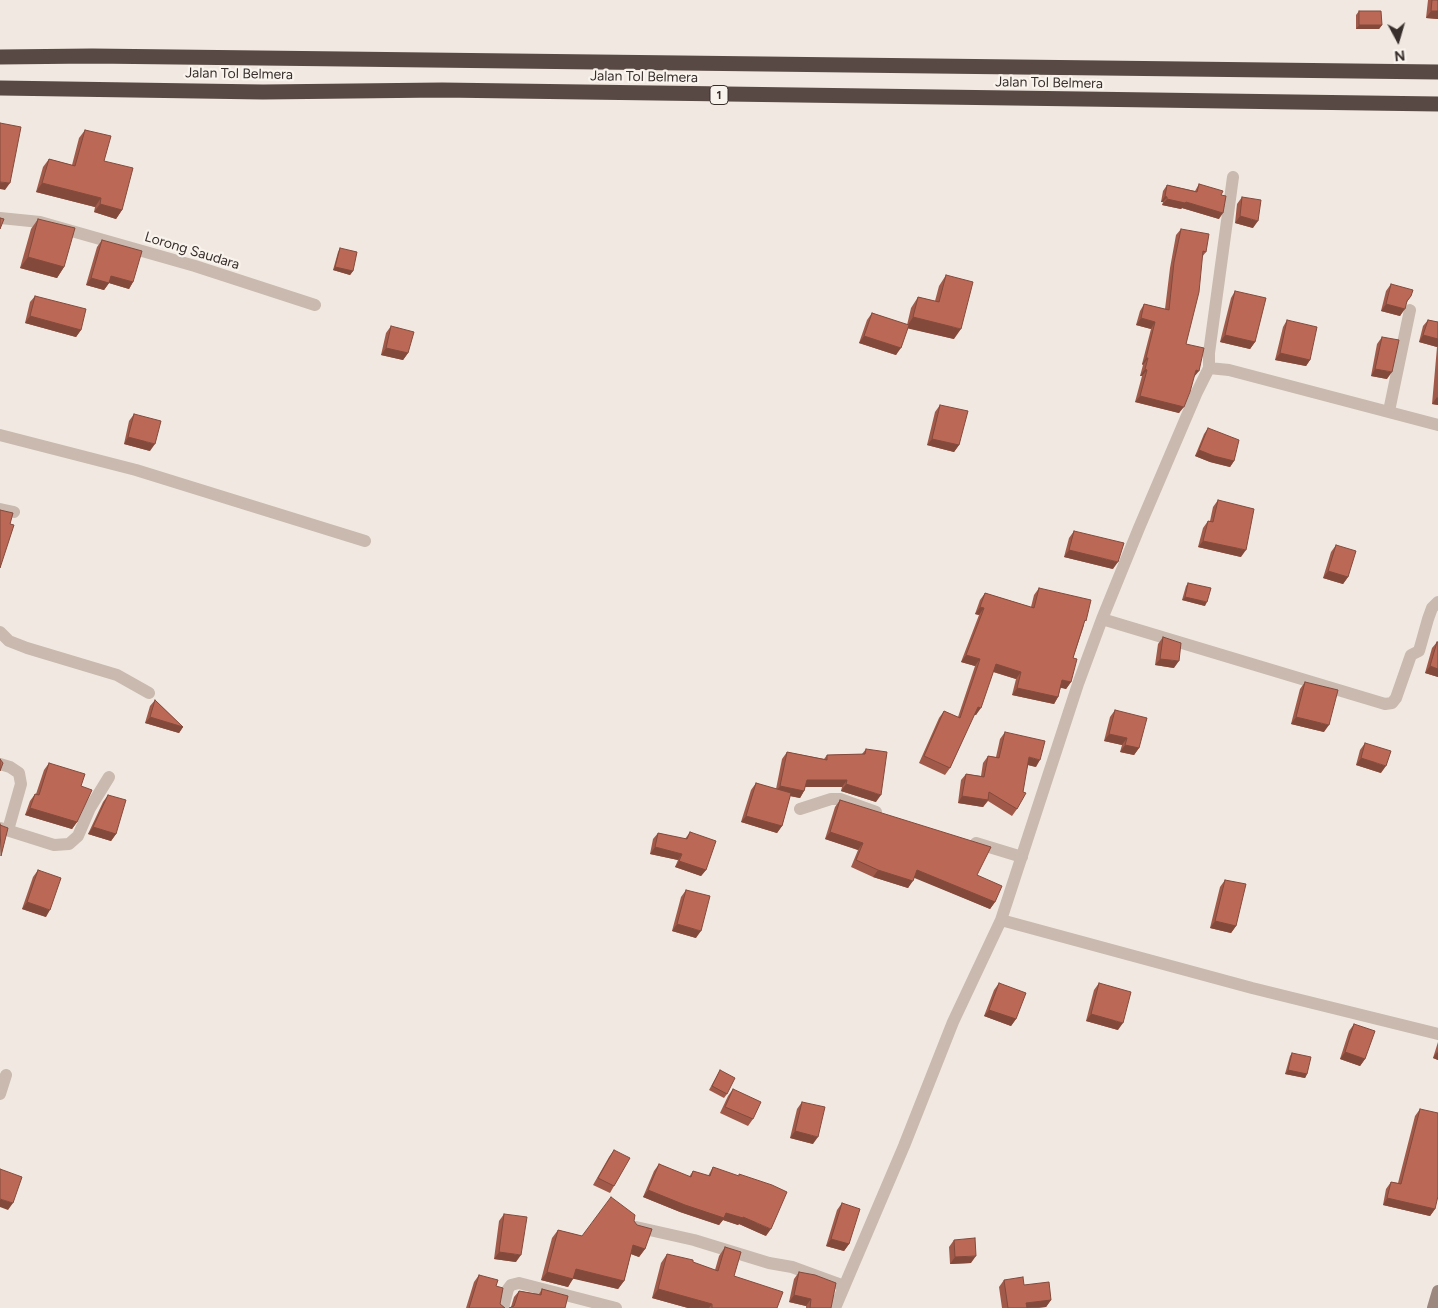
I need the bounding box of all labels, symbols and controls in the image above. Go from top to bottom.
north arrow [1373,15,1423,65]
text: N [1393,46,1406,64]
street label: Jalan Tol Belmera [185,65,293,83]
street label: Jalan Tol Belmera [590,68,698,86]
street label: Jalan Tol Belmera [995,74,1103,92]
road number: 1 [710,86,728,104]
street label: Lorong Saudara [142,229,242,273]

